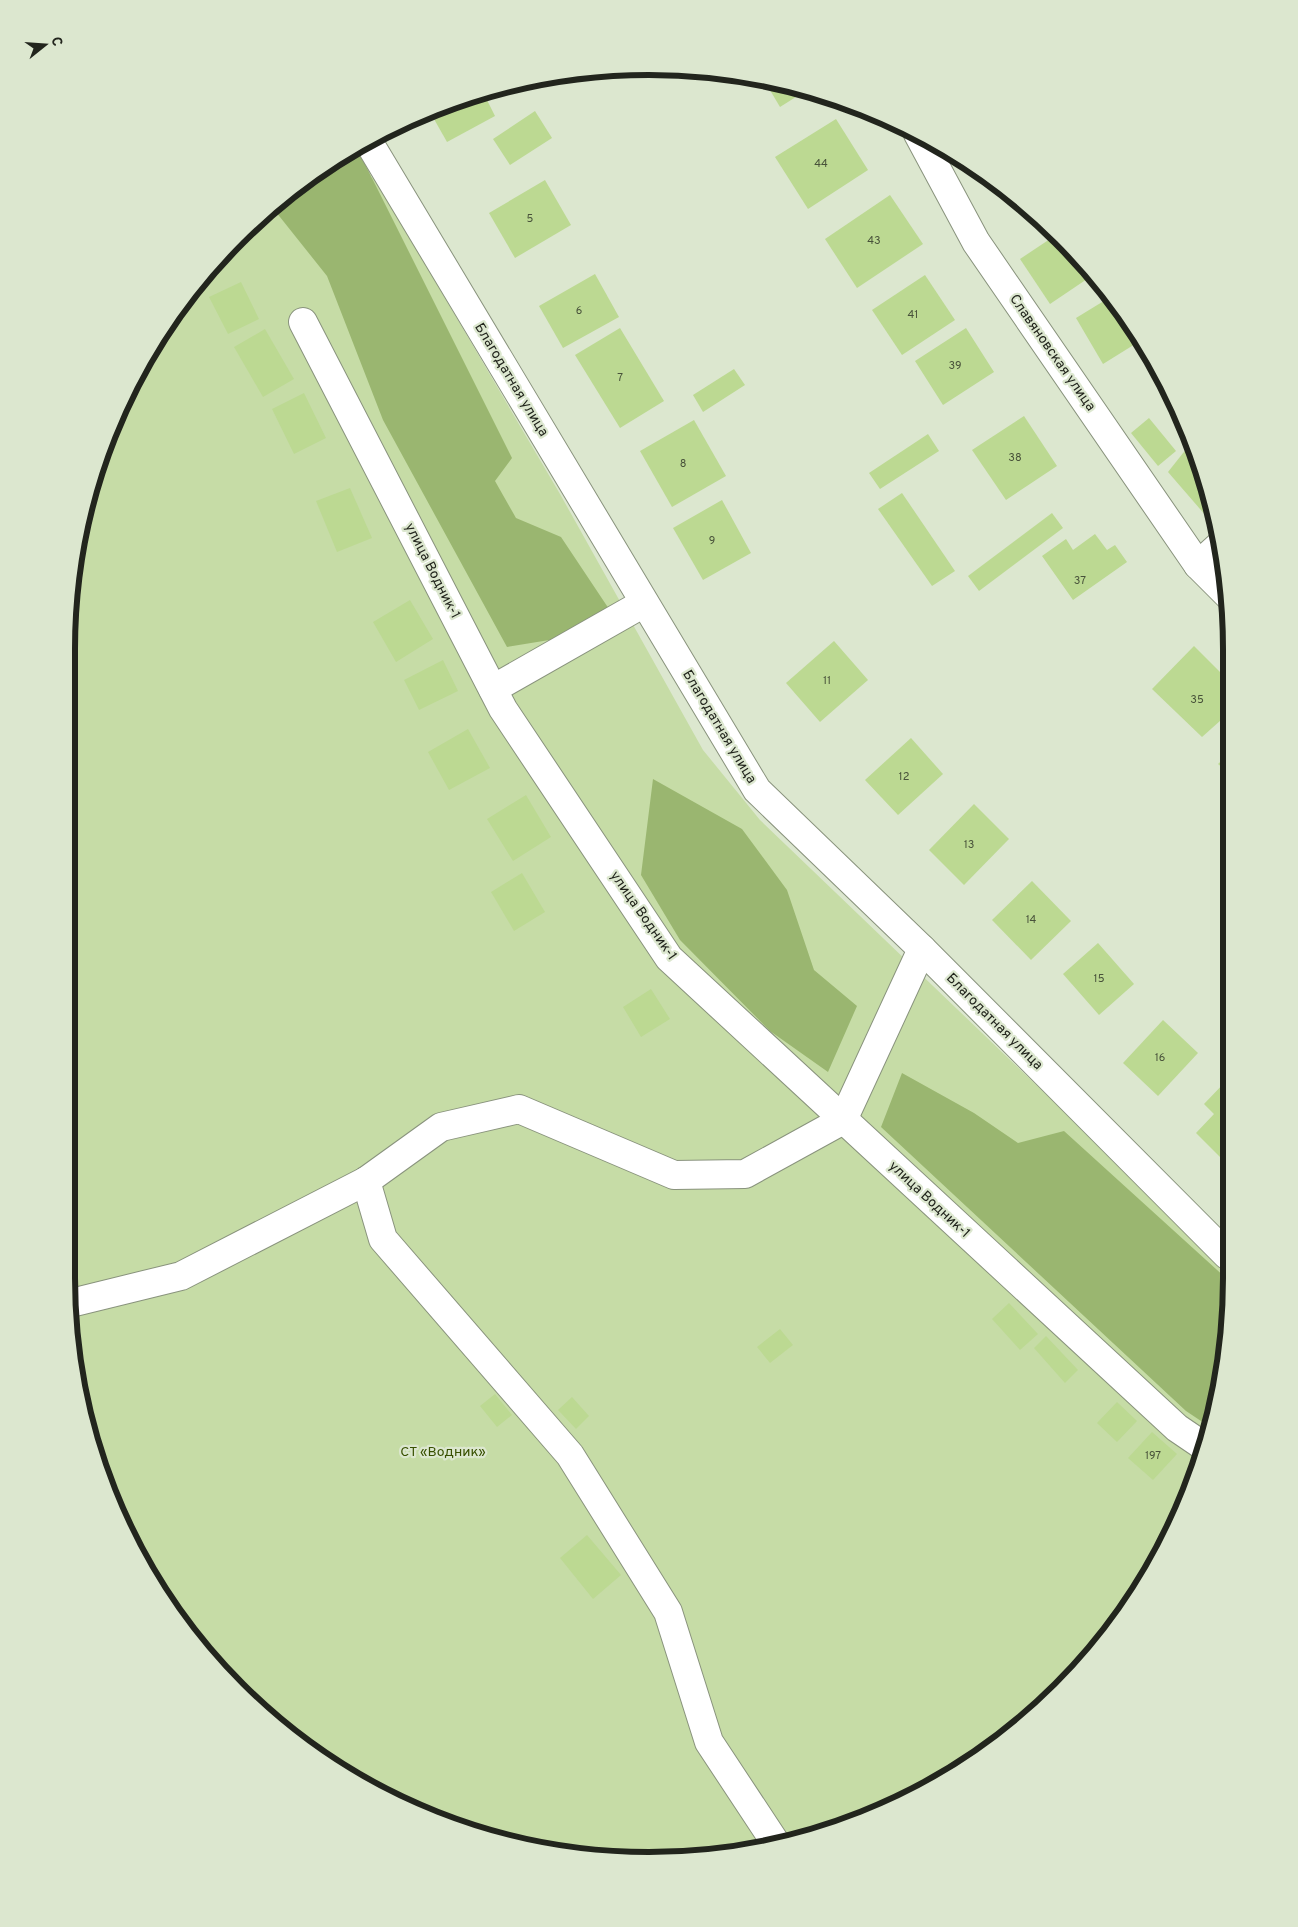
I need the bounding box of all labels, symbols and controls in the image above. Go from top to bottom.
north arrow [20,20,70,70]
text: С [47,35,65,48]
house number: 44 [814,157,828,171]
house number: 5 [527,212,534,226]
house number: 43 [867,234,881,248]
street label: Славяновская улица [1005,291,1099,415]
house number: 6 [576,304,582,318]
house number: 41 [908,308,918,322]
street label: Благодатная улица [470,320,552,440]
house number: 39 [949,359,961,373]
house number: 7 [617,371,623,385]
house number: 38 [1008,451,1022,465]
house number: 8 [680,457,686,471]
street label: улица Водник-1 [401,520,463,622]
house number: 9 [709,534,715,548]
house number: 37 [1074,574,1086,588]
street label: Благодатная улица [678,667,760,787]
house number: 11 [823,674,831,688]
house number: 35 [1190,693,1204,707]
house number: 12 [899,770,909,784]
house number: 13 [964,838,974,852]
street label: улица Водник-1 [606,868,680,964]
house number: 14 [1026,913,1037,927]
street label: Благодатная улица [942,970,1046,1074]
house number: 15 [1094,972,1105,986]
house number: 16 [1155,1051,1165,1065]
street label: улица Водник-1 [885,1158,973,1242]
park label: СТ «Водник» [400,1444,486,1461]
house number: 197 [1145,1449,1161,1463]

